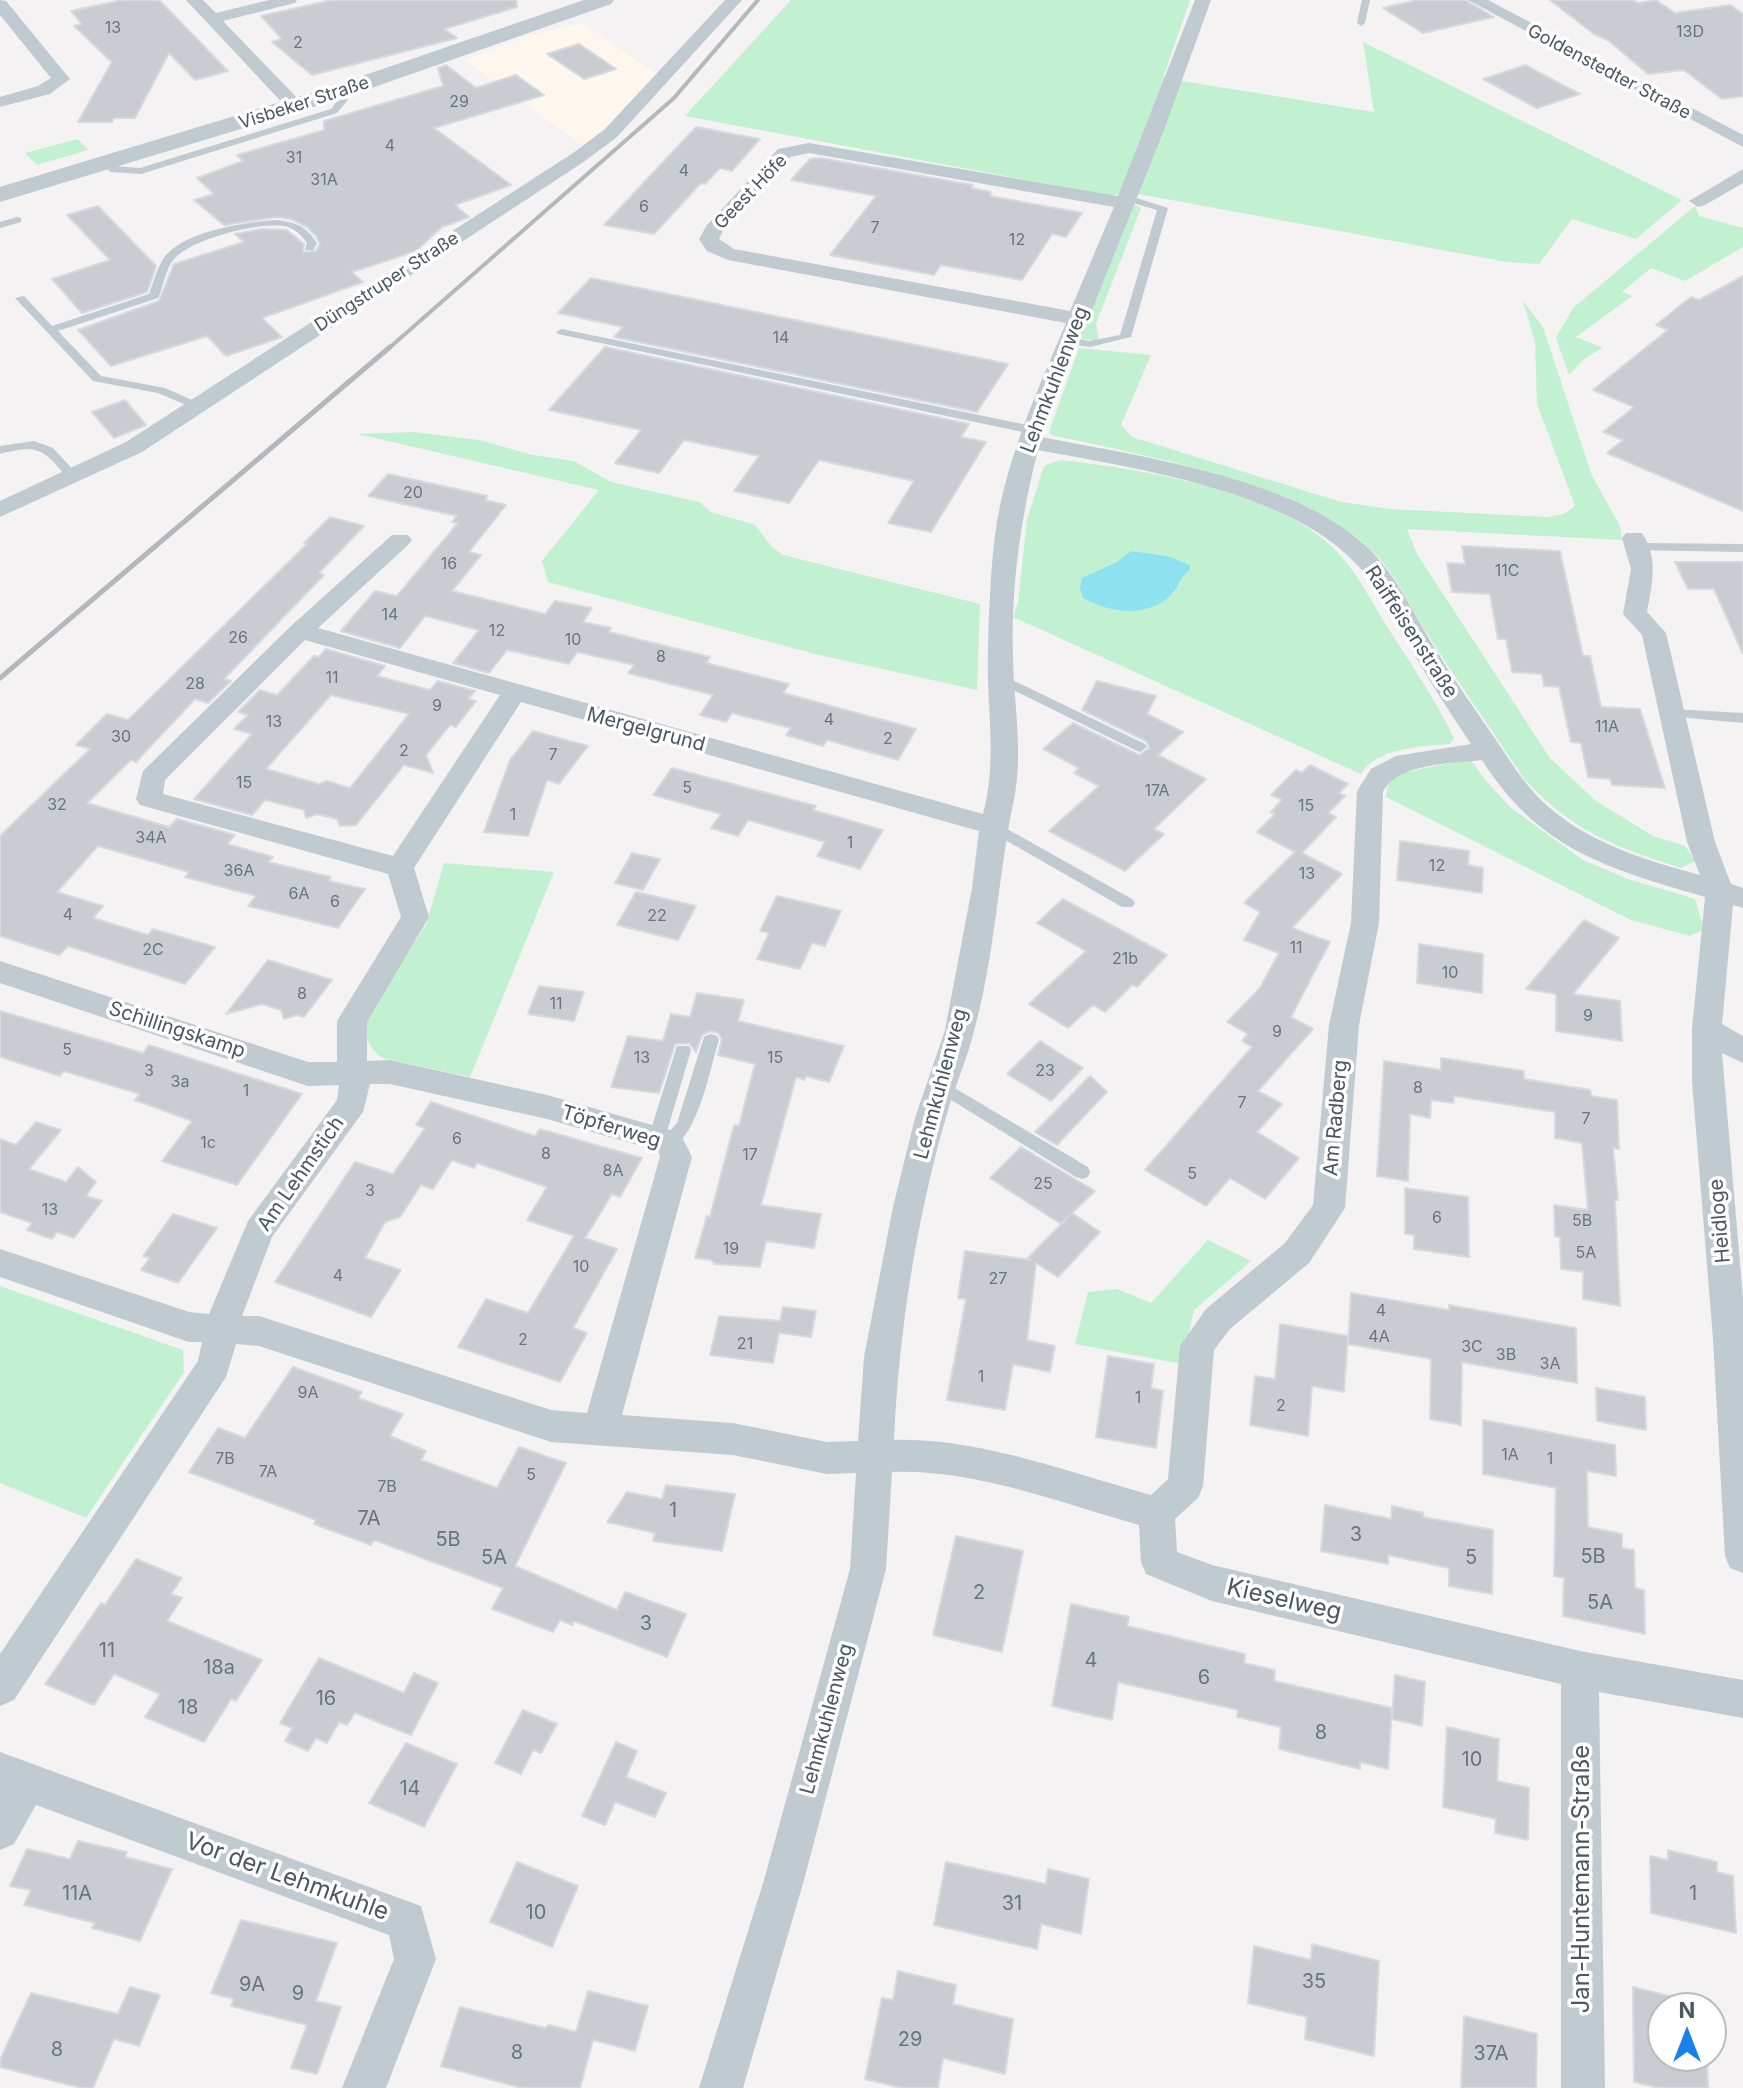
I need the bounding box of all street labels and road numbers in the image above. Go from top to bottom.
street label: Goldenstedter Straße [1524,20,1694,124]
street label: Visbeker Straße [236,72,372,134]
street label: Geest Höfe [710,150,792,234]
street label: Düngstruper Straße [311,227,463,337]
street label: Lehmkuhlenweg [1016,303,1094,457]
street label: Raiffeisenstraße [1359,561,1463,703]
street label: Mergelgrund [584,703,708,757]
street label: Schillingskamp [106,997,248,1063]
street label: Lehmkuhlenweg [909,1006,973,1162]
street label: Am Radberg [1319,1059,1353,1177]
street label: Töpferweg [559,1101,663,1153]
street label: Am Lehmstich [253,1112,349,1236]
street label: Heidloge [1704,1178,1736,1264]
street label: Kieselweg [1224,1573,1344,1627]
street label: Lehmkuhlenweg [795,1641,859,1797]
street label: Jan-Huntemann-Straße [1568,1745,1596,2013]
street label: Vor der Lehmkuhle [181,1827,393,1927]

